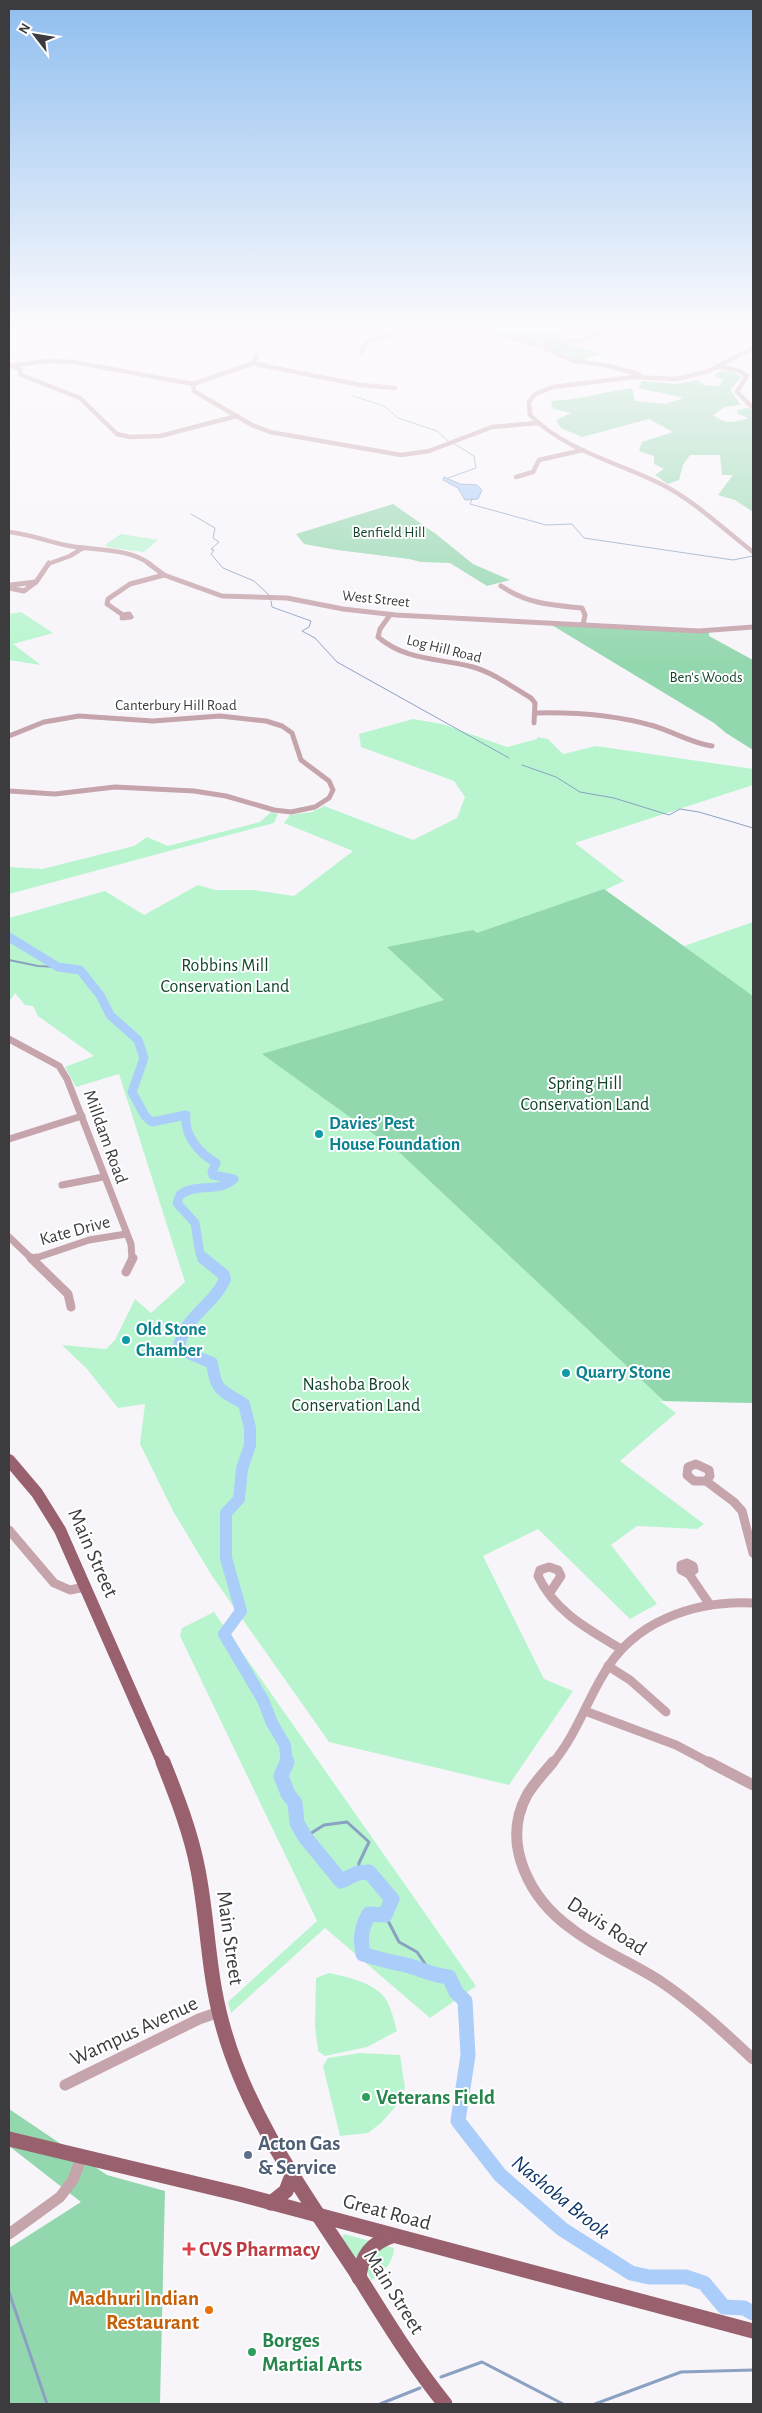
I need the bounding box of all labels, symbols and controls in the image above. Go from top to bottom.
north arrow [10,10,60,60]
text: N [16,21,33,37]
park label: Benfield Hill [353,525,425,540]
street label: West Street [342,588,411,610]
street label: Log Hill Road [405,632,483,666]
park label: Ben's Woods [670,670,742,685]
street label: Canterbury Hill Road [115,698,237,713]
park label: Robbins Mill Conservation Land [161,957,289,996]
park label: Spring Hill Conservation Land [521,1075,649,1114]
street label: Milldam Road [80,1088,130,1186]
place label: Davies’ Pest House Foundation [329,1115,460,1154]
marker: Davies’ Pest House Foundation [313,1128,325,1140]
street label: Kate Drive [38,1213,112,1249]
place label: Old Stone Chamber [136,1321,206,1360]
marker: Old Stone Chamber [120,1334,132,1346]
place label: Quarry Stone [576,1364,671,1382]
marker: Quarry Stone [560,1367,572,1379]
park label: Nashoba Brook Conservation Land [292,1376,420,1415]
street label: Main Street [64,1505,122,1601]
street label: Main Street [213,1890,247,1987]
street label: Davis Road [564,1893,651,1959]
street label: Wampus Avenue [67,1992,201,2070]
place label: Veterans Field [376,2087,495,2108]
marker: Veterans Field [360,2091,372,2103]
place label: Acton Gas & Service [258,2133,340,2178]
marker: Acton Gas & Service [242,2149,254,2161]
water label: Nashoba Brook [508,2151,614,2243]
street label: Great Road [341,2190,433,2234]
place label: CVS Pharmacy [199,2239,321,2260]
marker: CVS Pharmacy [183,2243,195,2255]
street label: Main Street [360,2246,428,2338]
place label: Madhuri Indian Restaurant [69,2288,199,2333]
marker: Madhuri Indian Restaurant [203,2304,215,2316]
place label: Borges Martial Arts [262,2330,362,2375]
marker: Borges Martial Arts [246,2346,258,2358]

